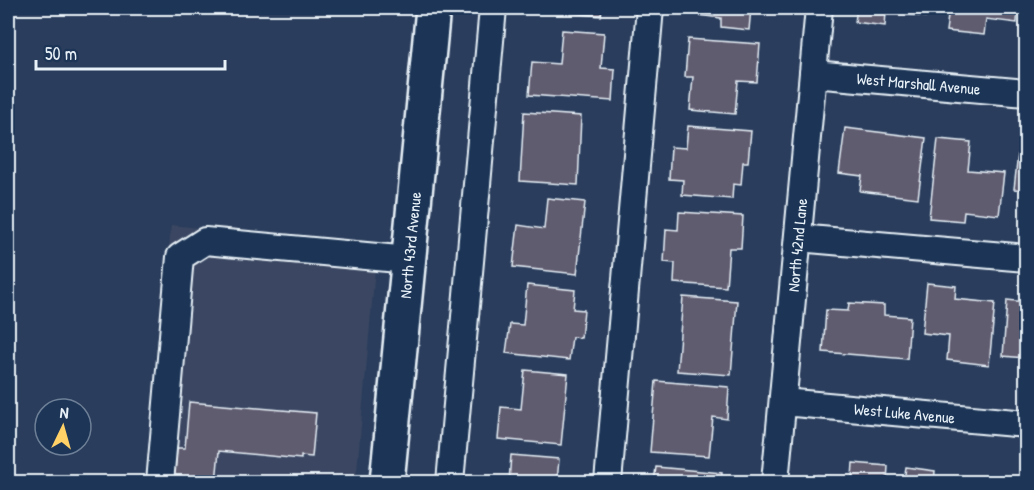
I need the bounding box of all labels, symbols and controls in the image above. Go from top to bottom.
scale bar [36,33,225,71]
text: 50 m [45,41,77,66]
street label: West Marshall Avenue [856,67,982,100]
street label: North 43rd Avenue [394,190,426,299]
street label: North 42nd Lane [782,197,812,293]
north arrow [33,397,93,457]
street label: West Luke Avenue [853,397,957,429]
text: N [59,401,70,423]

